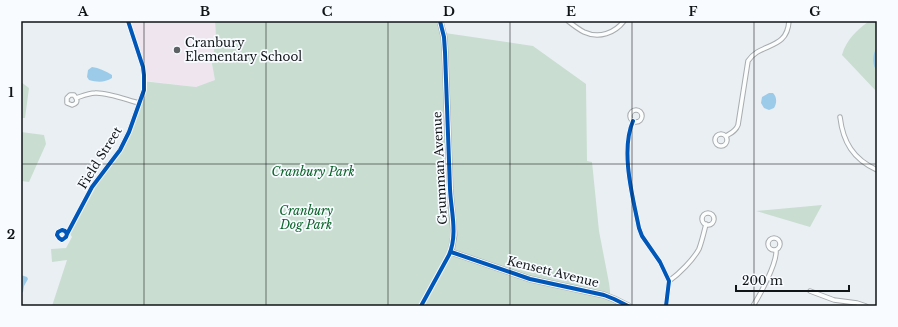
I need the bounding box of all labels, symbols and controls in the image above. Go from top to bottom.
text: A [77,3,89,20]
text: B [200,3,210,20]
text: C [322,3,333,20]
text: D [443,3,455,20]
text: E [566,3,576,20]
text: F [689,3,698,20]
text: G [809,3,821,20]
place label: Cranbury Elementary School [185,35,302,64]
marker: Cranbury Elementary School [172,45,182,55]
text: 1 [8,84,14,101]
street label: Grumman Avenue [429,111,450,225]
street label: Field Street [75,123,125,192]
park label: Cranbury Park [271,164,355,179]
park label: Cranbury Dog Park [279,203,334,232]
text: 2 [7,226,15,243]
street label: Kensett Avenue [506,253,601,290]
scale bar [736,267,849,293]
text: 200 m [742,273,783,288]

